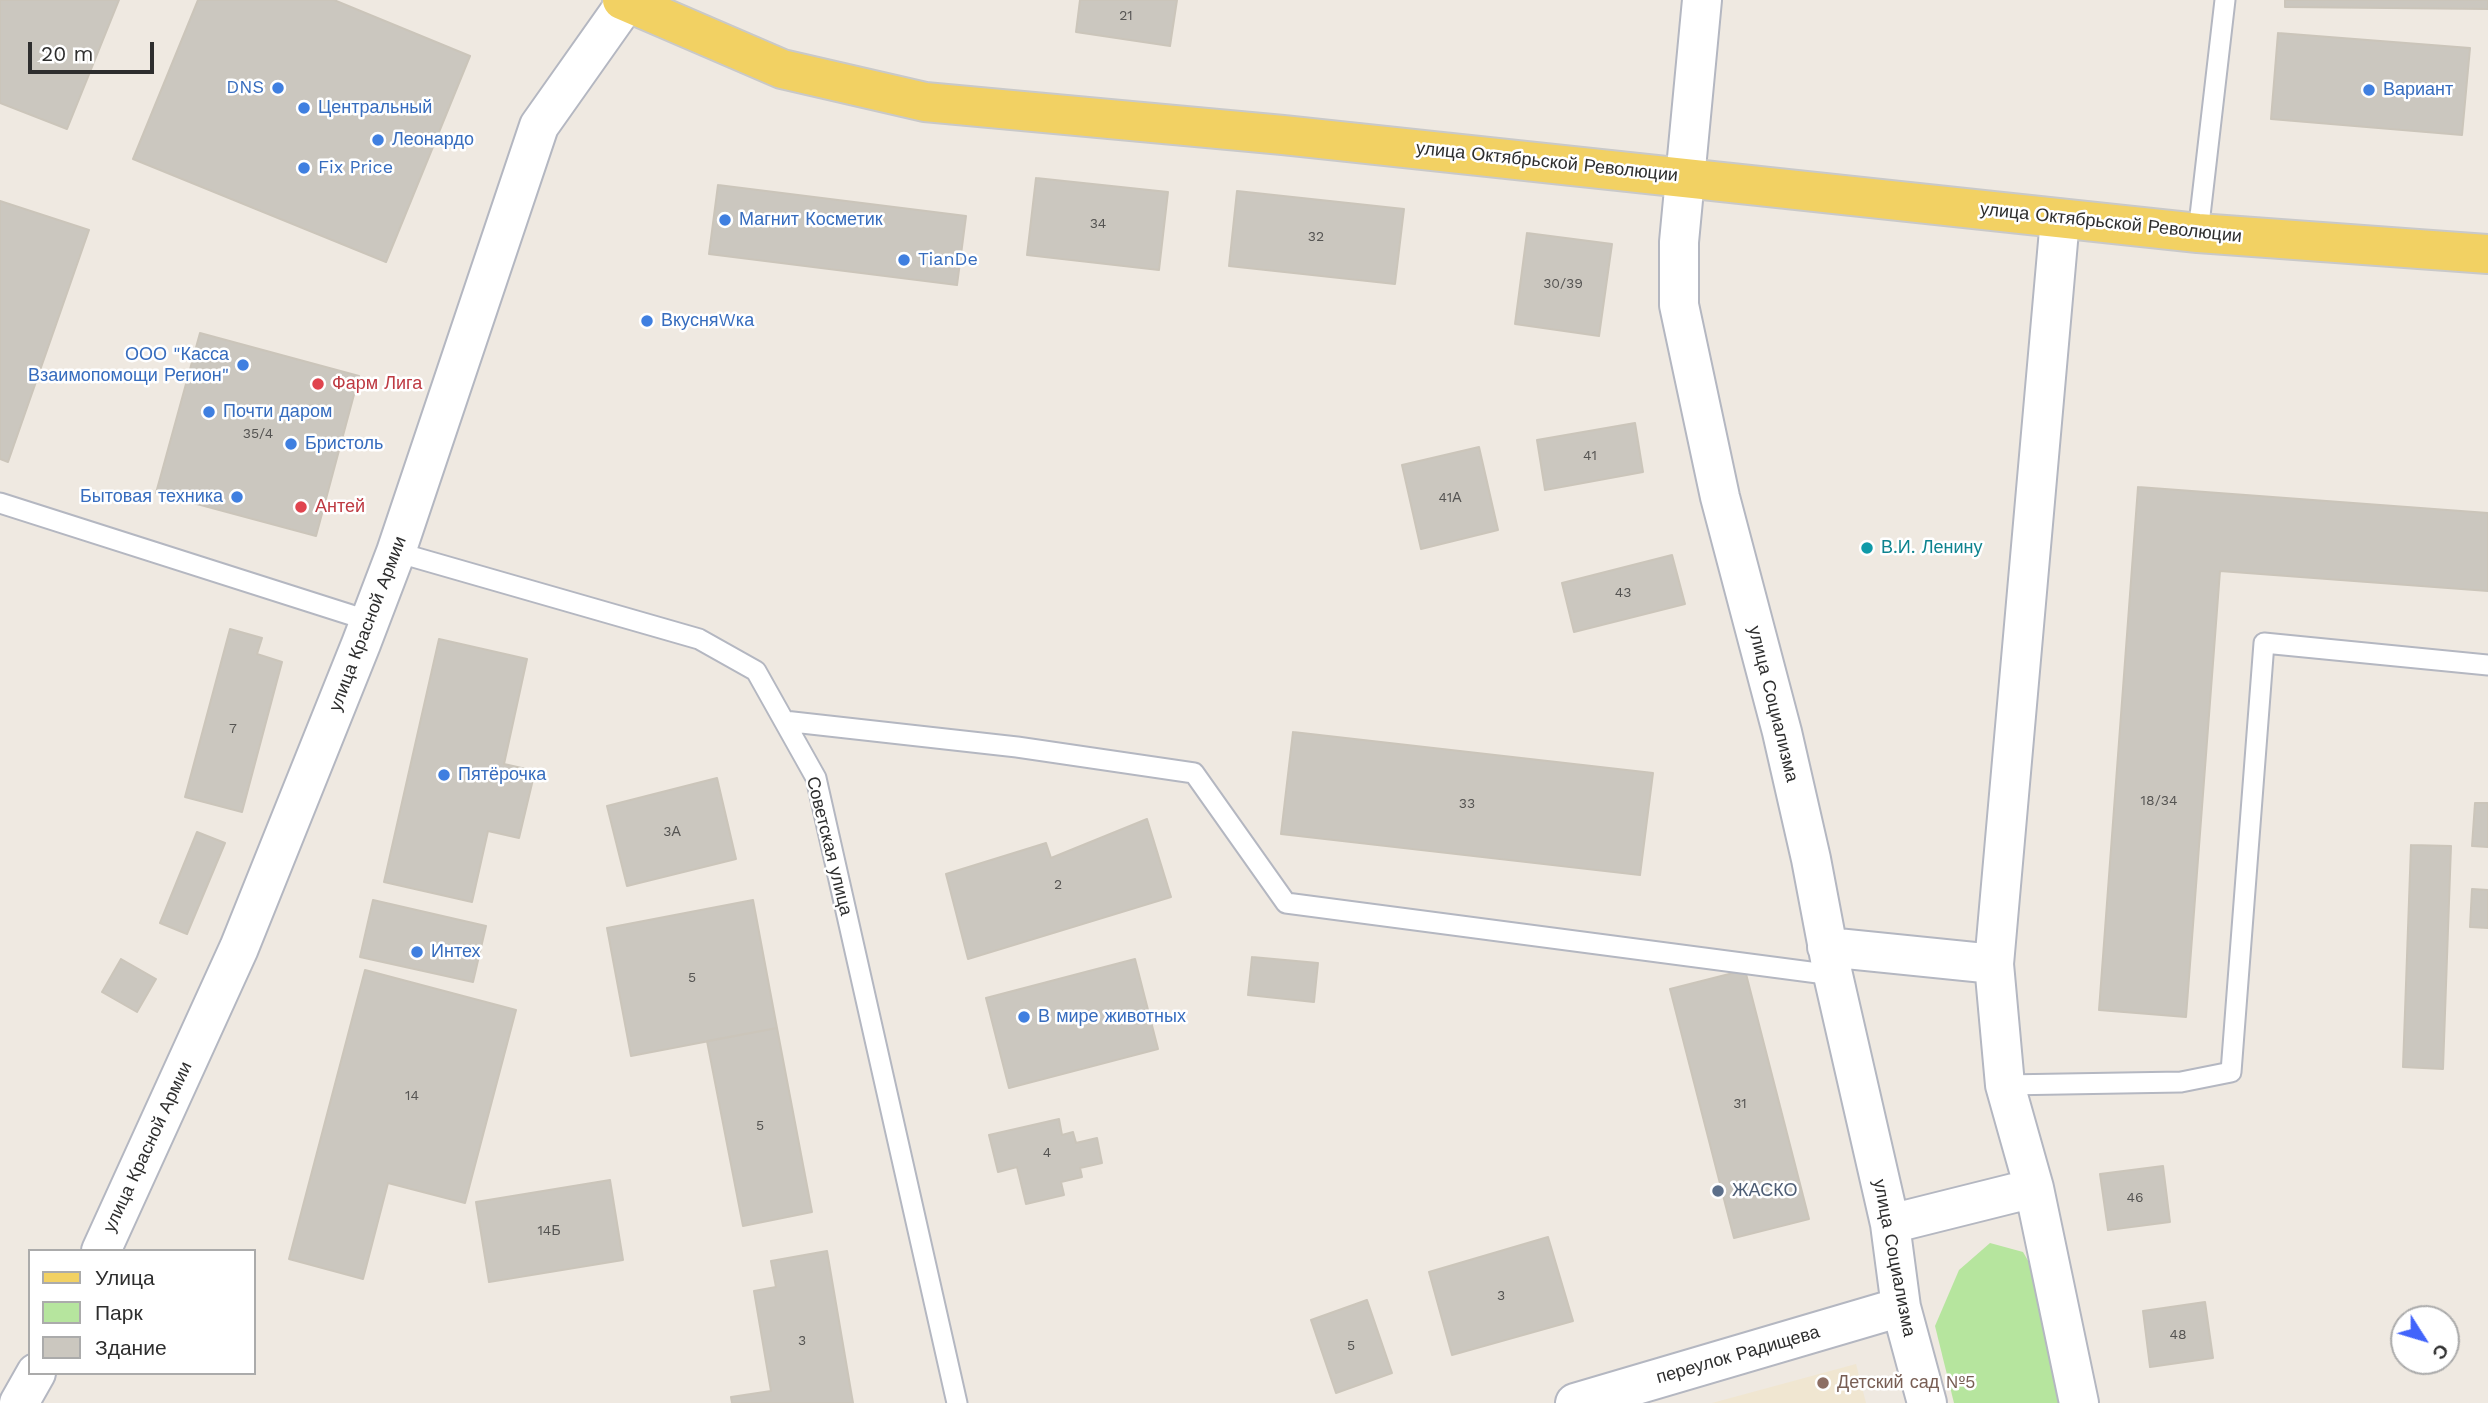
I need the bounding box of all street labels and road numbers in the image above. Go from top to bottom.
street label: улица Октябрьской Революции [1415,137,1679,187]
street label: улица Октябрьской Революции [1979,198,2243,248]
street label: улица Красной Армии [325,533,411,715]
street label: улица Социализма [1743,624,1803,784]
street label: Советская улица [801,774,857,918]
street label: улица Красной Армии [99,1058,197,1236]
street label: улица Социализма [1868,1177,1920,1339]
street label: переулок Радищева [1654,1321,1822,1389]

